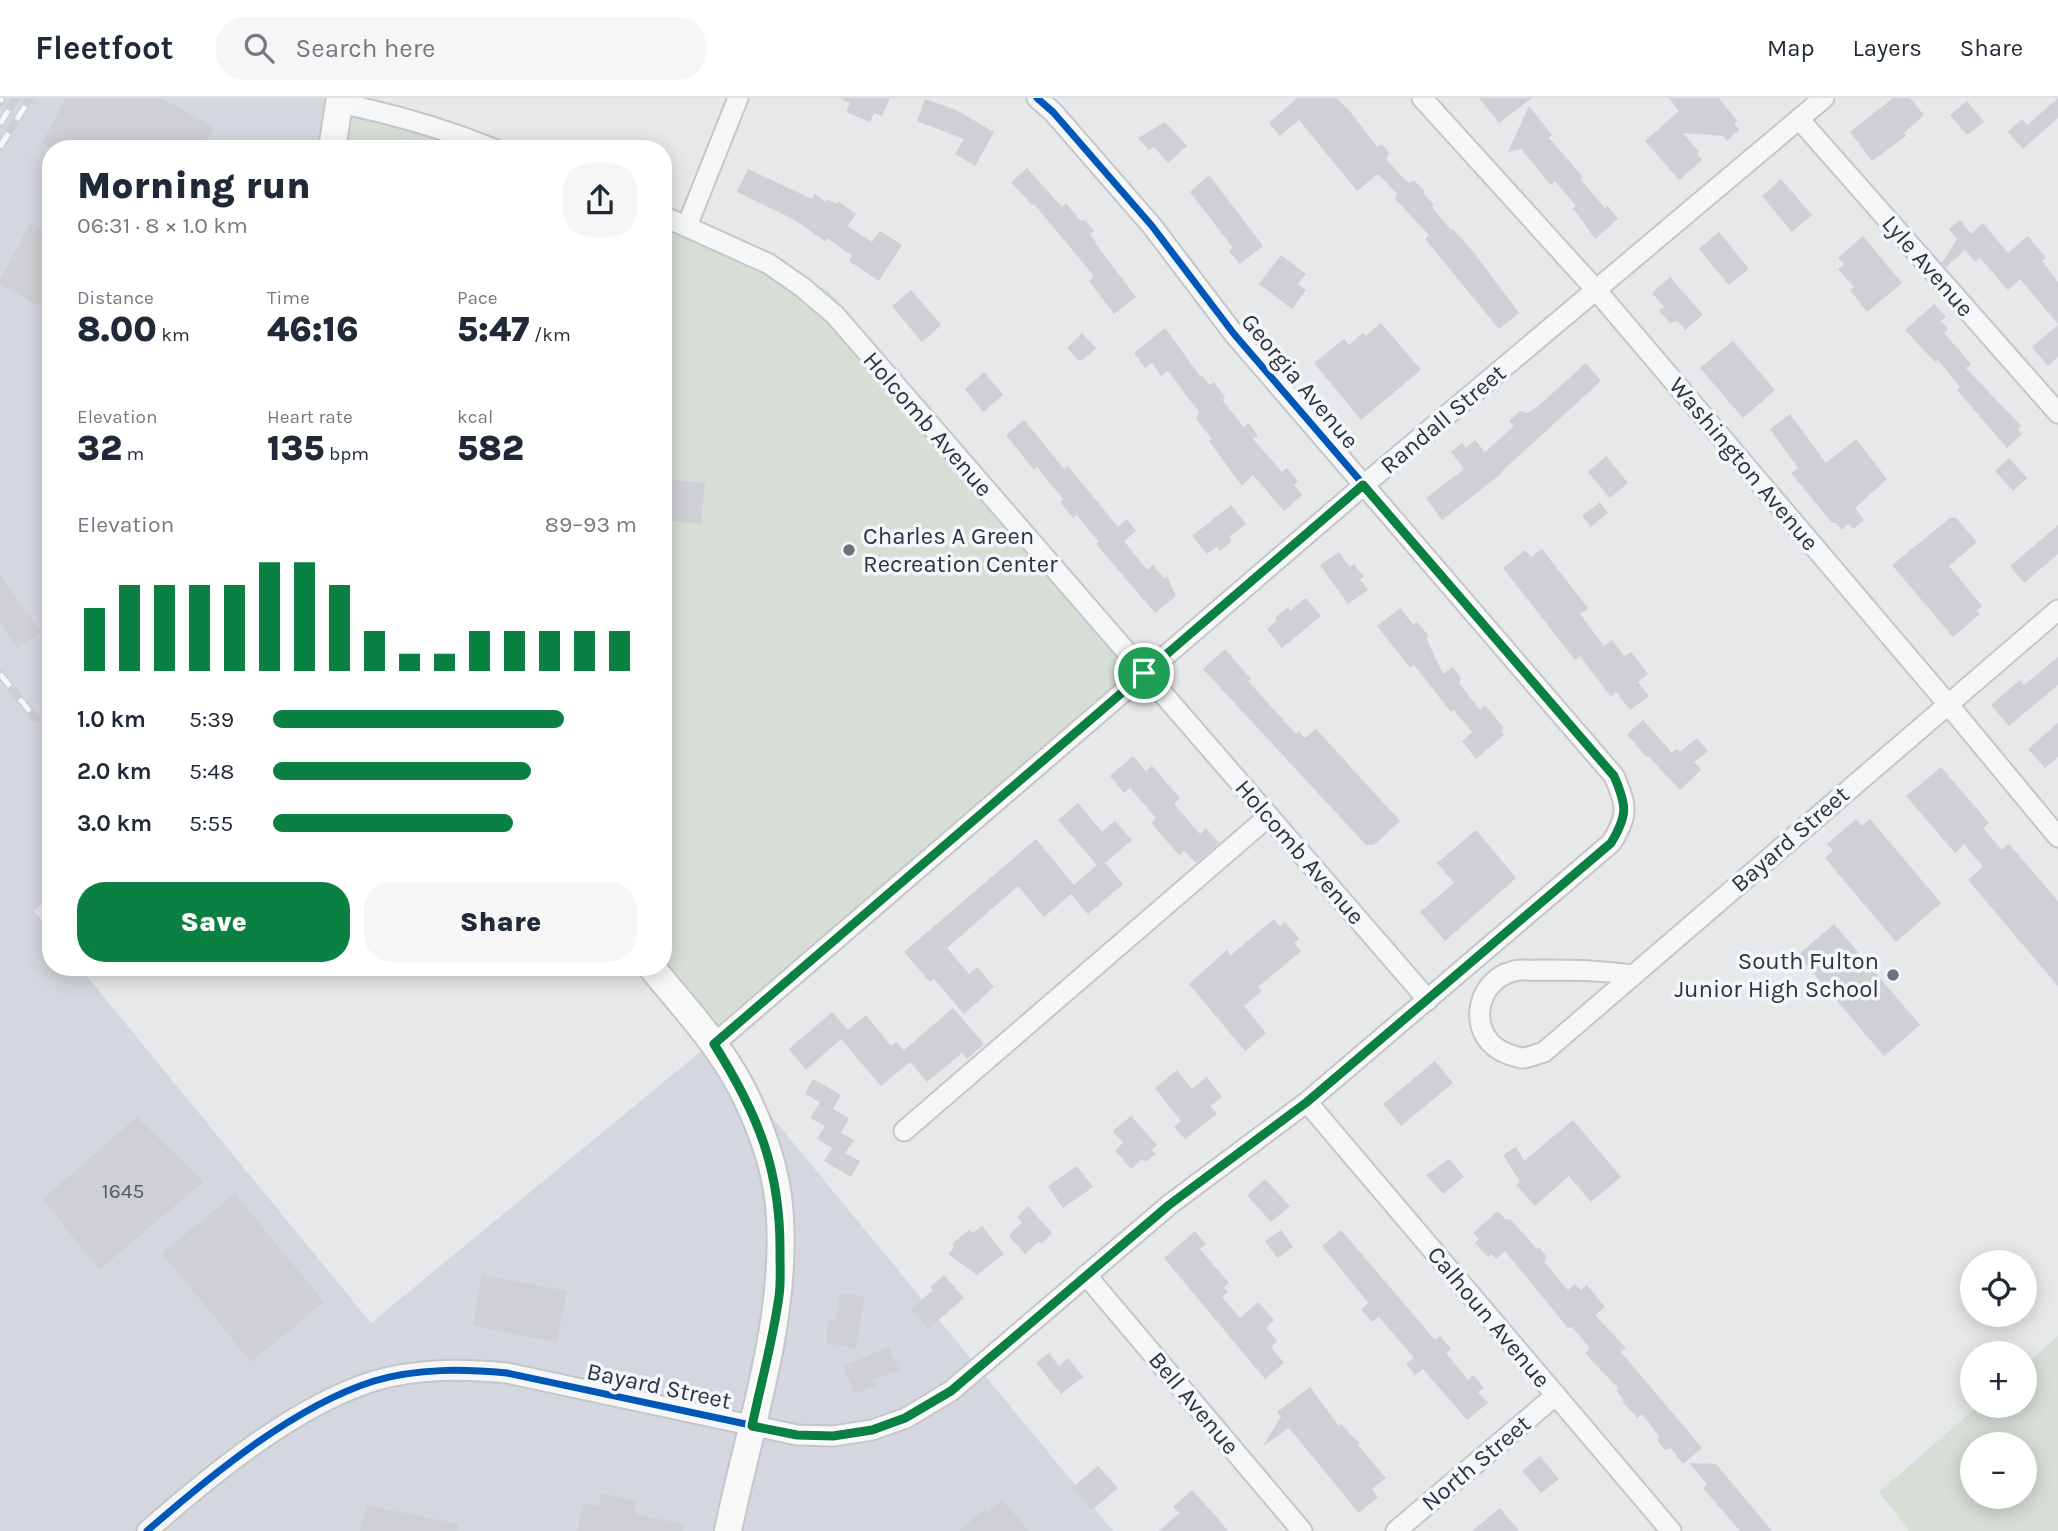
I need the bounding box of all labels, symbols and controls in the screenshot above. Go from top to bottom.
search box [216,17,706,80]
text: Fleetfoot [35,29,174,67]
icon: search [240,29,278,67]
text: Search here [296,33,435,64]
text: Map [1767,34,1815,62]
text: Layers [1853,34,1922,62]
text: Share [1960,34,2023,62]
text: Morning run [77,163,311,208]
button: share [563,163,637,237]
street label: Lyle Avenue [1876,209,1980,323]
text: 06:31 · 8 × 1.0 km [77,212,248,239]
text: Distance [77,287,154,309]
text: Time [267,287,310,309]
text: Pace [457,287,498,309]
street label: Georgia Avenue [1235,308,1365,454]
text: 8.00 [77,309,157,350]
text: 46:16 [267,309,359,350]
text: 5:47 [457,309,530,350]
text: km [157,324,190,346]
text: /km [530,324,571,346]
street label: Holcomb Avenue [857,346,999,502]
street label: Randall Street [1375,359,1511,479]
street label: Washington Avenue [1663,372,1825,556]
text: Elevation [77,406,157,428]
text: Heart rate [267,406,353,428]
text: kcal [457,406,493,428]
text: 32 [77,428,122,469]
text: 135 [267,428,324,469]
text: 582 [457,428,524,469]
text: m [122,443,144,465]
text: bpm [324,443,369,465]
text: Elevation [77,511,174,538]
text: 89–93 m [545,511,637,538]
place label: Charles A Green Recreation Center [863,522,1058,578]
marker: Charles A Green Recreation Center [841,542,857,558]
pin [1114,643,1174,703]
icon: arrive [1125,654,1163,692]
text: 1.0 km [77,706,146,733]
text: 5:39 [189,706,234,733]
text: 2.0 km [77,758,152,785]
text: 5:48 [189,758,234,785]
street label: Holcomb Avenue [1229,774,1371,930]
street label: Bayard Street [1725,780,1855,898]
text: 3.0 km [77,810,152,837]
text: 5:55 [189,810,233,837]
button: Save [77,882,350,962]
button: Share [364,882,637,962]
place label: South Fulton Junior High School [1674,947,1879,1003]
marker: South Fulton Junior High School [1885,967,1901,983]
house number: 1645 [102,1179,144,1203]
street label: Calhoun Avenue [1422,1241,1556,1393]
map controls [1960,1250,2037,1509]
button: locate [1960,1250,2037,1327]
button: + [1960,1341,2037,1418]
street label: Bell Avenue [1143,1346,1245,1460]
street label: Bayard Street [584,1357,734,1415]
street label: North Street [1416,1409,1536,1517]
button: − [1960,1432,2037,1509]

